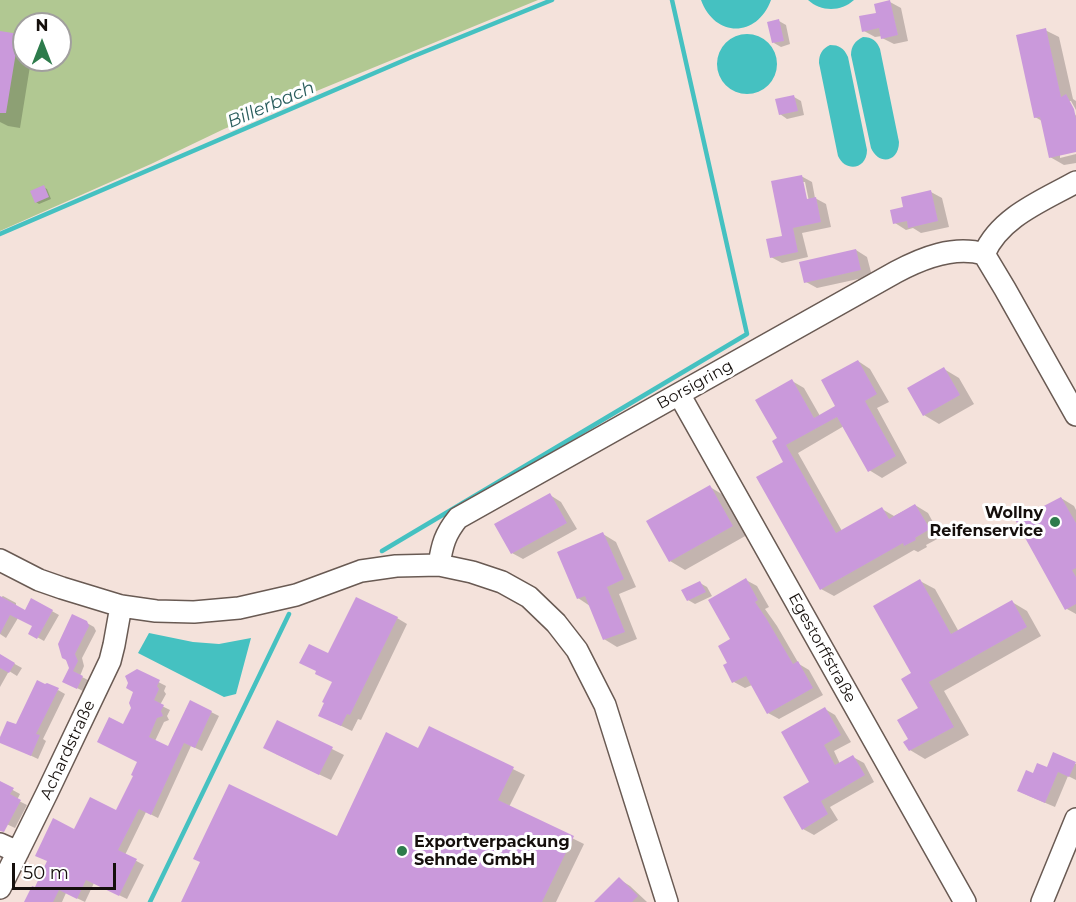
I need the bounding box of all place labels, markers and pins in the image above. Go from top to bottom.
place label: Wollny Reifenservice [930,503,1043,541]
marker: Wollny Reifenservice [1048,515,1062,529]
place label: Exportverpackung Sehnde GmbH [414,832,570,870]
marker: Exportverpackung Sehnde GmbH [395,844,409,858]

